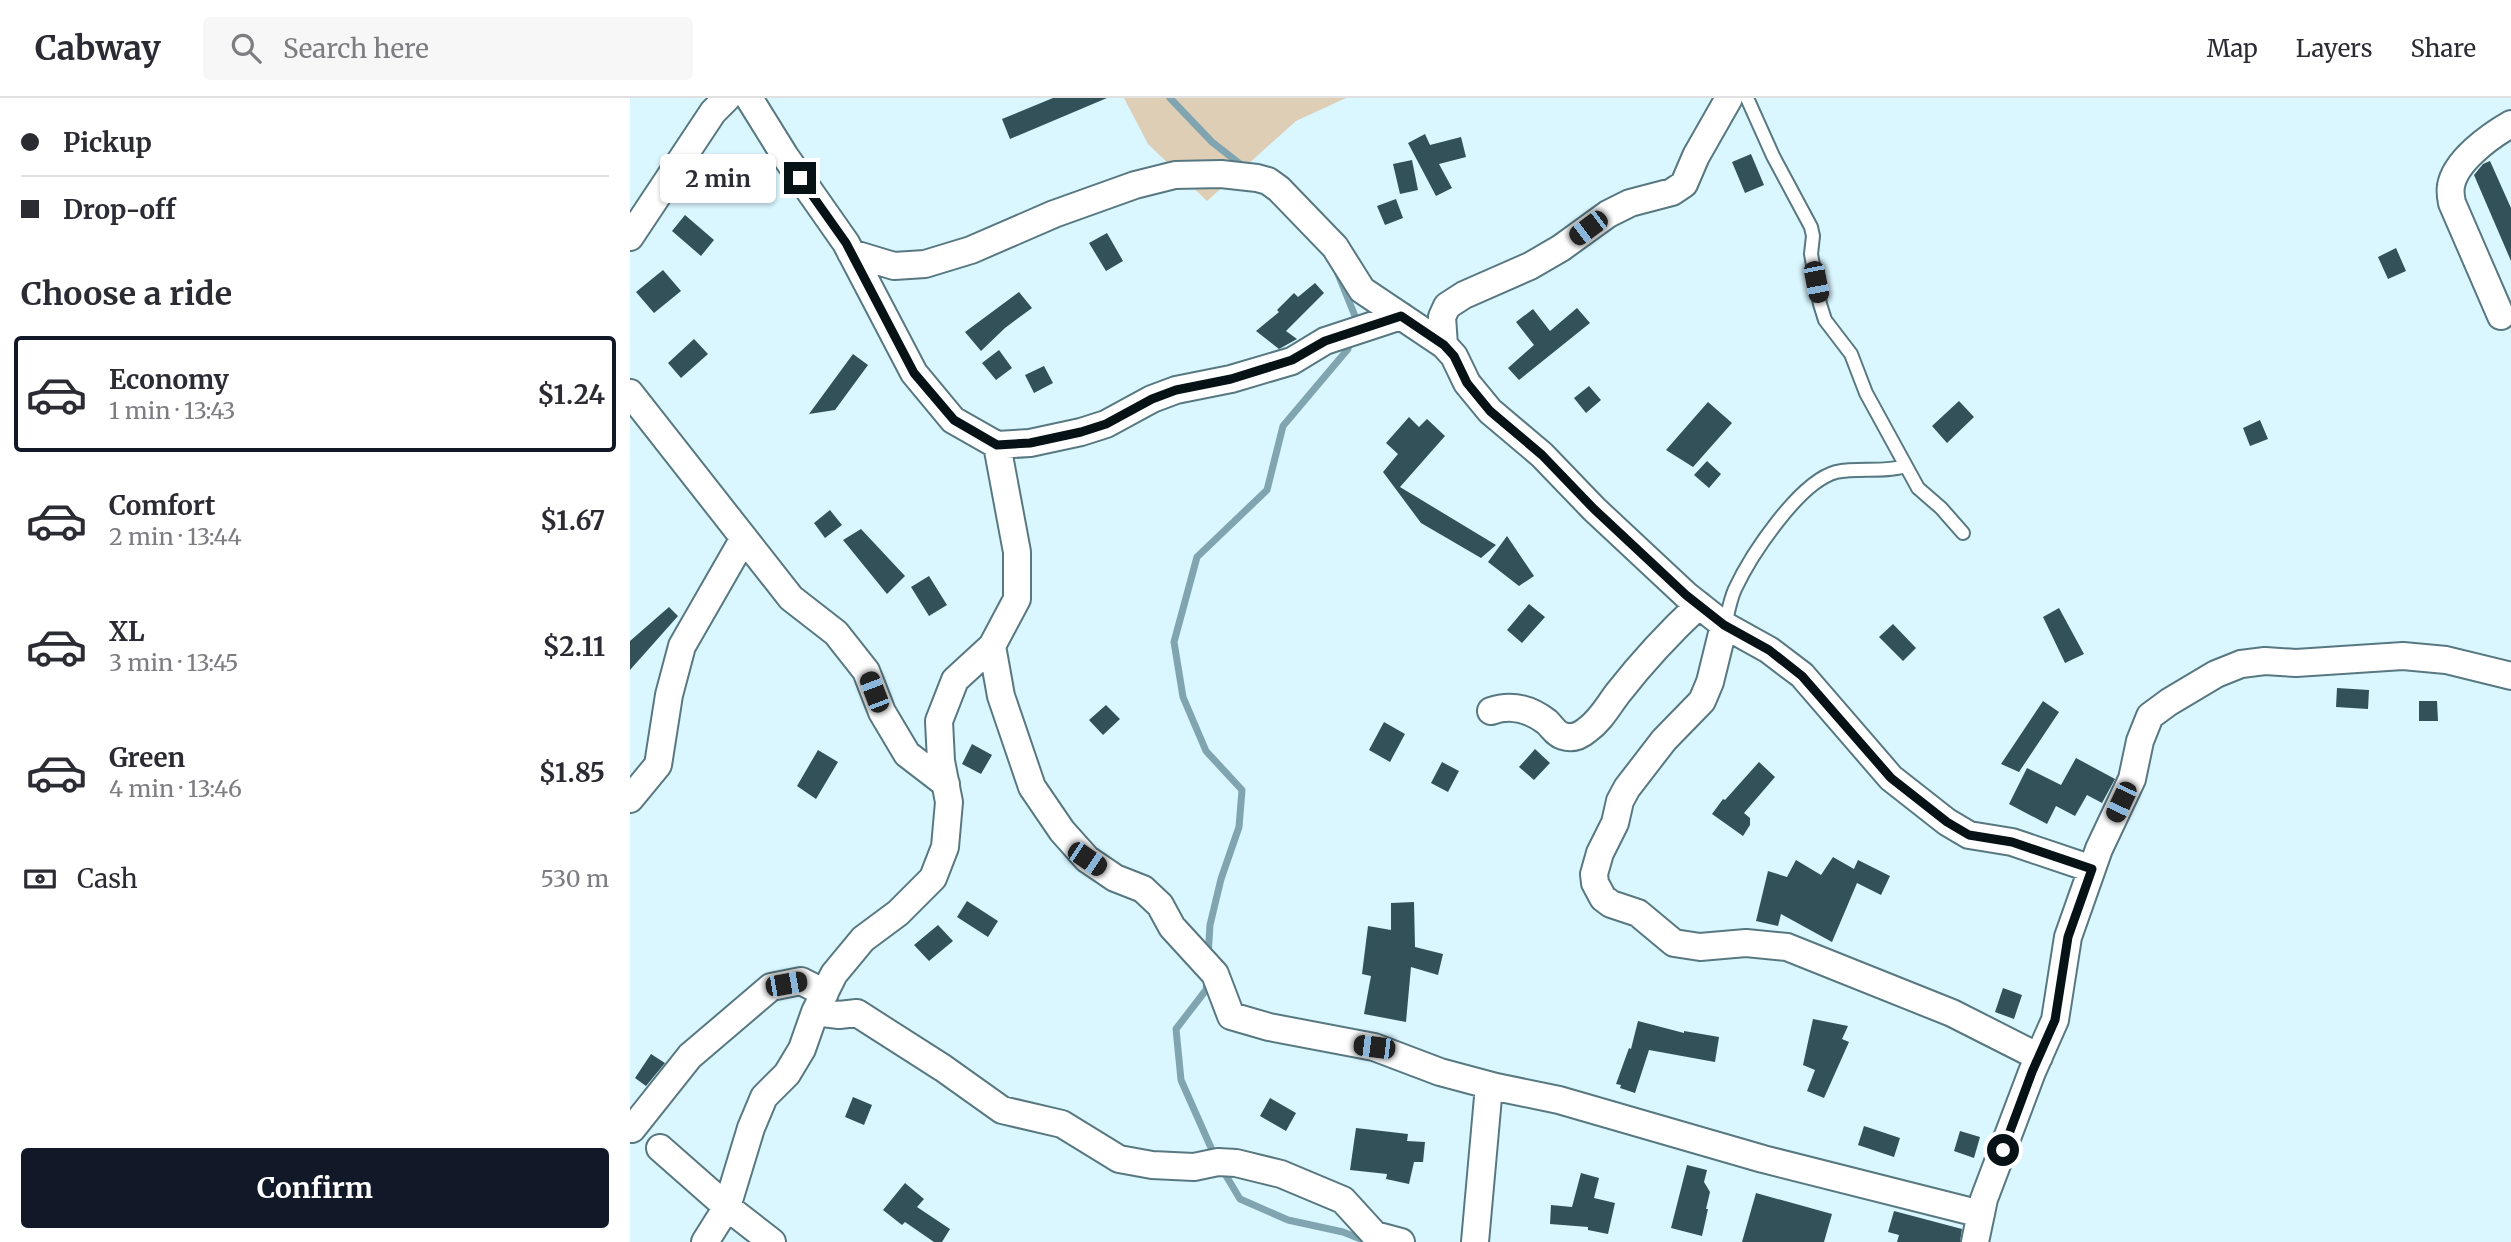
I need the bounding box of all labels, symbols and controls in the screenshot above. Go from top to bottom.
search box [203,17,693,80]
text: Cabway [35,28,161,69]
icon: search [227,29,265,67]
text: Search here [283,32,429,65]
text: Map [2207,33,2258,64]
text: Layers [2296,33,2372,64]
text: Share [2410,33,2476,64]
text: Pickup [63,126,152,159]
callout: 2 min [660,154,776,202]
route end [784,162,816,194]
text: 2 min [685,164,751,193]
text: Drop-off [63,193,176,226]
car [1565,207,1612,249]
car [1802,259,1831,305]
text: Choose a ride [21,274,232,314]
icon: car [25,363,88,426]
text: Economy [109,363,229,396]
text: $1.24 [537,378,605,411]
text: 1 min · 13:43 [109,396,236,425]
icon: car [25,489,88,552]
text: Comfort [109,489,215,522]
text: $1.67 [540,504,605,537]
text: 2 min · 13:44 [109,522,242,551]
icon: car [25,615,88,678]
text: XL [109,615,145,648]
text: $2.11 [543,630,605,663]
text: 3 min · 13:45 [109,648,239,677]
car [857,669,892,715]
icon: car [25,741,88,804]
text: Green [109,741,185,774]
text: $1.85 [539,756,605,789]
text: 4 min · 13:46 [109,774,242,803]
car [2103,779,2140,825]
car [1064,839,1111,879]
icon: cash [21,860,59,898]
text: Cash [77,862,138,895]
text: 530 m [541,864,609,893]
car [764,970,809,998]
car [1352,1034,1397,1060]
route start [1987,1134,2019,1166]
button: Confirm [21,1148,609,1228]

